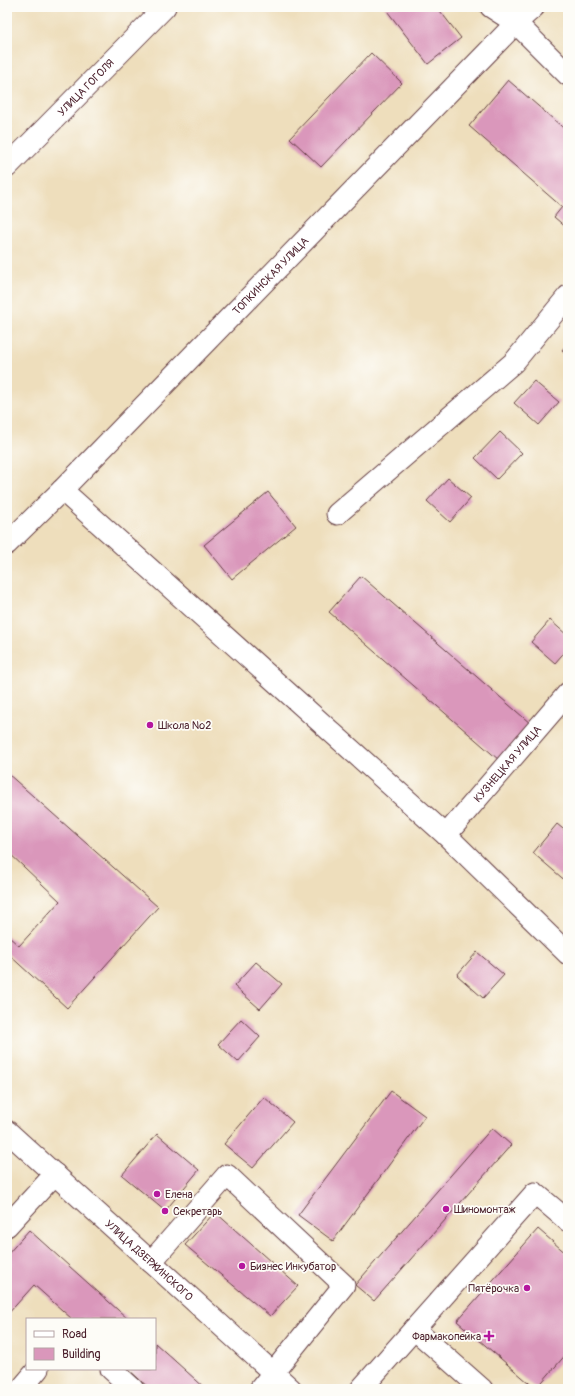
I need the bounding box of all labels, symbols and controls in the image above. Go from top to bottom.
street label: УЛИЦА ГОГОЛЯ [55,56,117,118]
street label: ТОПКИНСКАЯ УЛИЦА [230,234,311,317]
place label: Школа №2 [158,719,211,732]
marker: Школа №2 [145,720,155,730]
street label: КУЗНЕЦКАЯ УЛИЦА [471,723,544,805]
place label: Елена [165,1188,193,1201]
marker: Елена [152,1189,162,1199]
place label: Шиномонтаж [454,1203,516,1216]
marker: Шиномонтаж [441,1204,451,1214]
place label: Секретарь [173,1205,222,1218]
marker: Секретарь [160,1206,170,1216]
street label: УЛИЦА ДЗЕРЖИНСКОГО [102,1217,196,1303]
place label: Бизнес Инкубатор [250,1260,336,1273]
marker: Бизнес Инкубатор [237,1261,247,1271]
place label: Пятёрочка [468,1282,519,1295]
marker: Пятёрочка [522,1283,532,1293]
legend [26,1318,156,1370]
text: Road [62,1327,87,1342]
place label: Фармакопейка [412,1330,481,1343]
marker: Фармакопейка [484,1331,494,1341]
text: Building [62,1347,101,1362]

